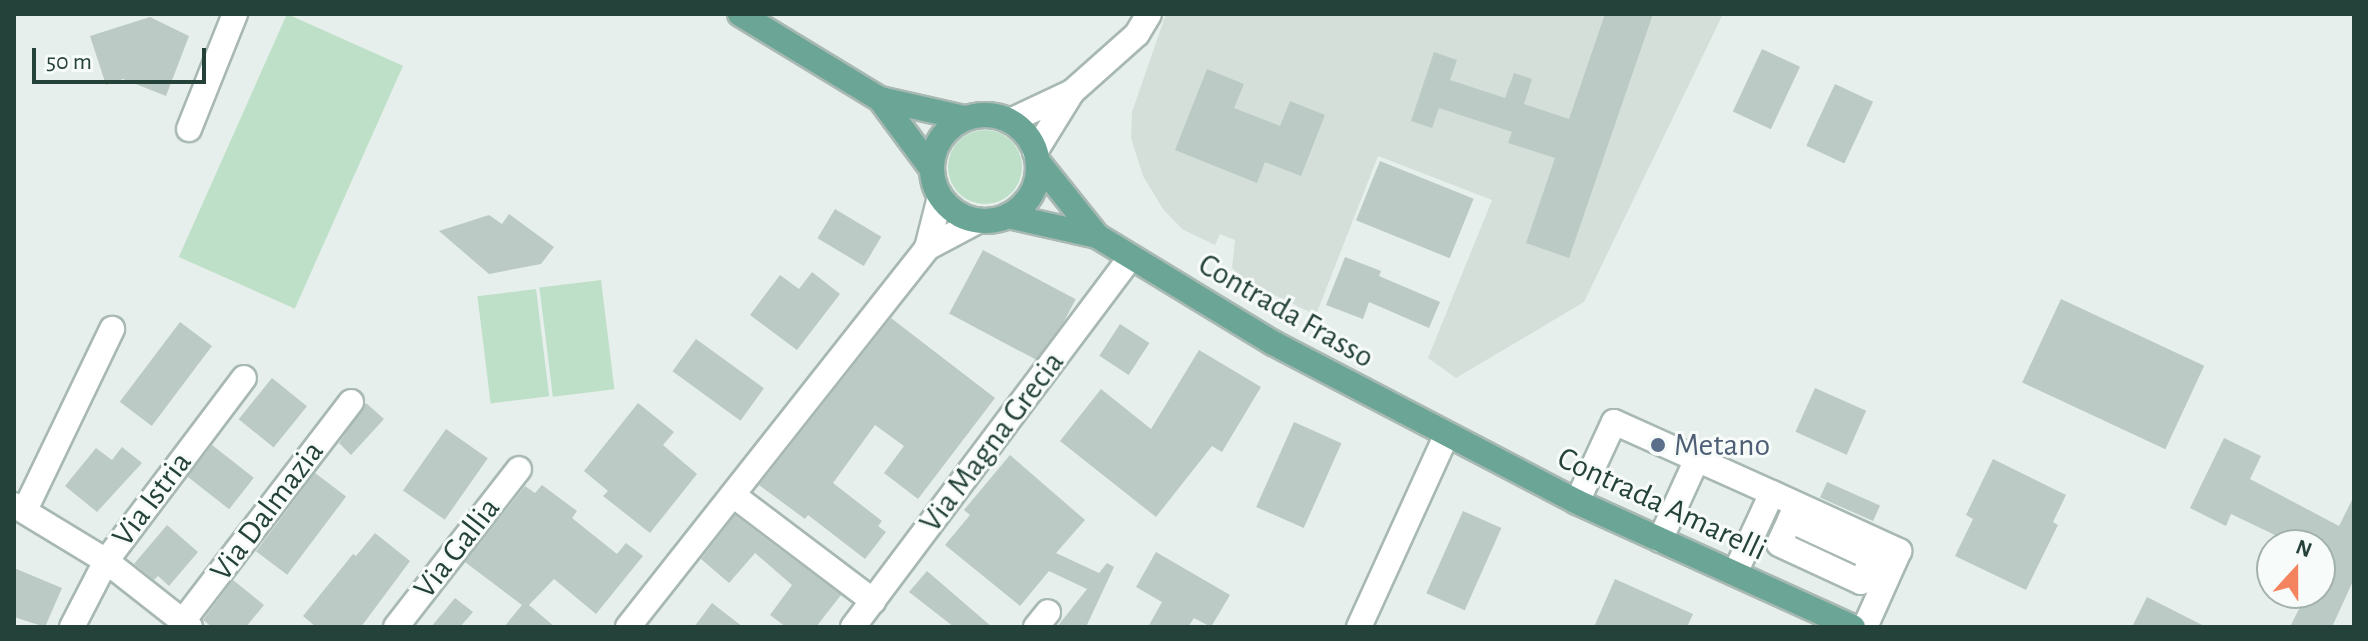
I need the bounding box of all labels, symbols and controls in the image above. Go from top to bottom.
scale bar [36,32,210,82]
text: 50 m [46,50,92,74]
street label: Contrada Frasso [1191,245,1381,377]
street label: Via Magna Grecia [912,344,1072,540]
place label: Metano [1674,426,1770,464]
street label: Via Dalmazia [202,433,332,589]
marker: Metano [1649,436,1667,454]
street label: Contrada Amarelli [1551,439,1773,569]
street label: Via Istria [104,444,200,554]
street label: Via Gallia [406,490,508,606]
north arrow [2256,529,2336,609]
text: N [2293,535,2315,561]

